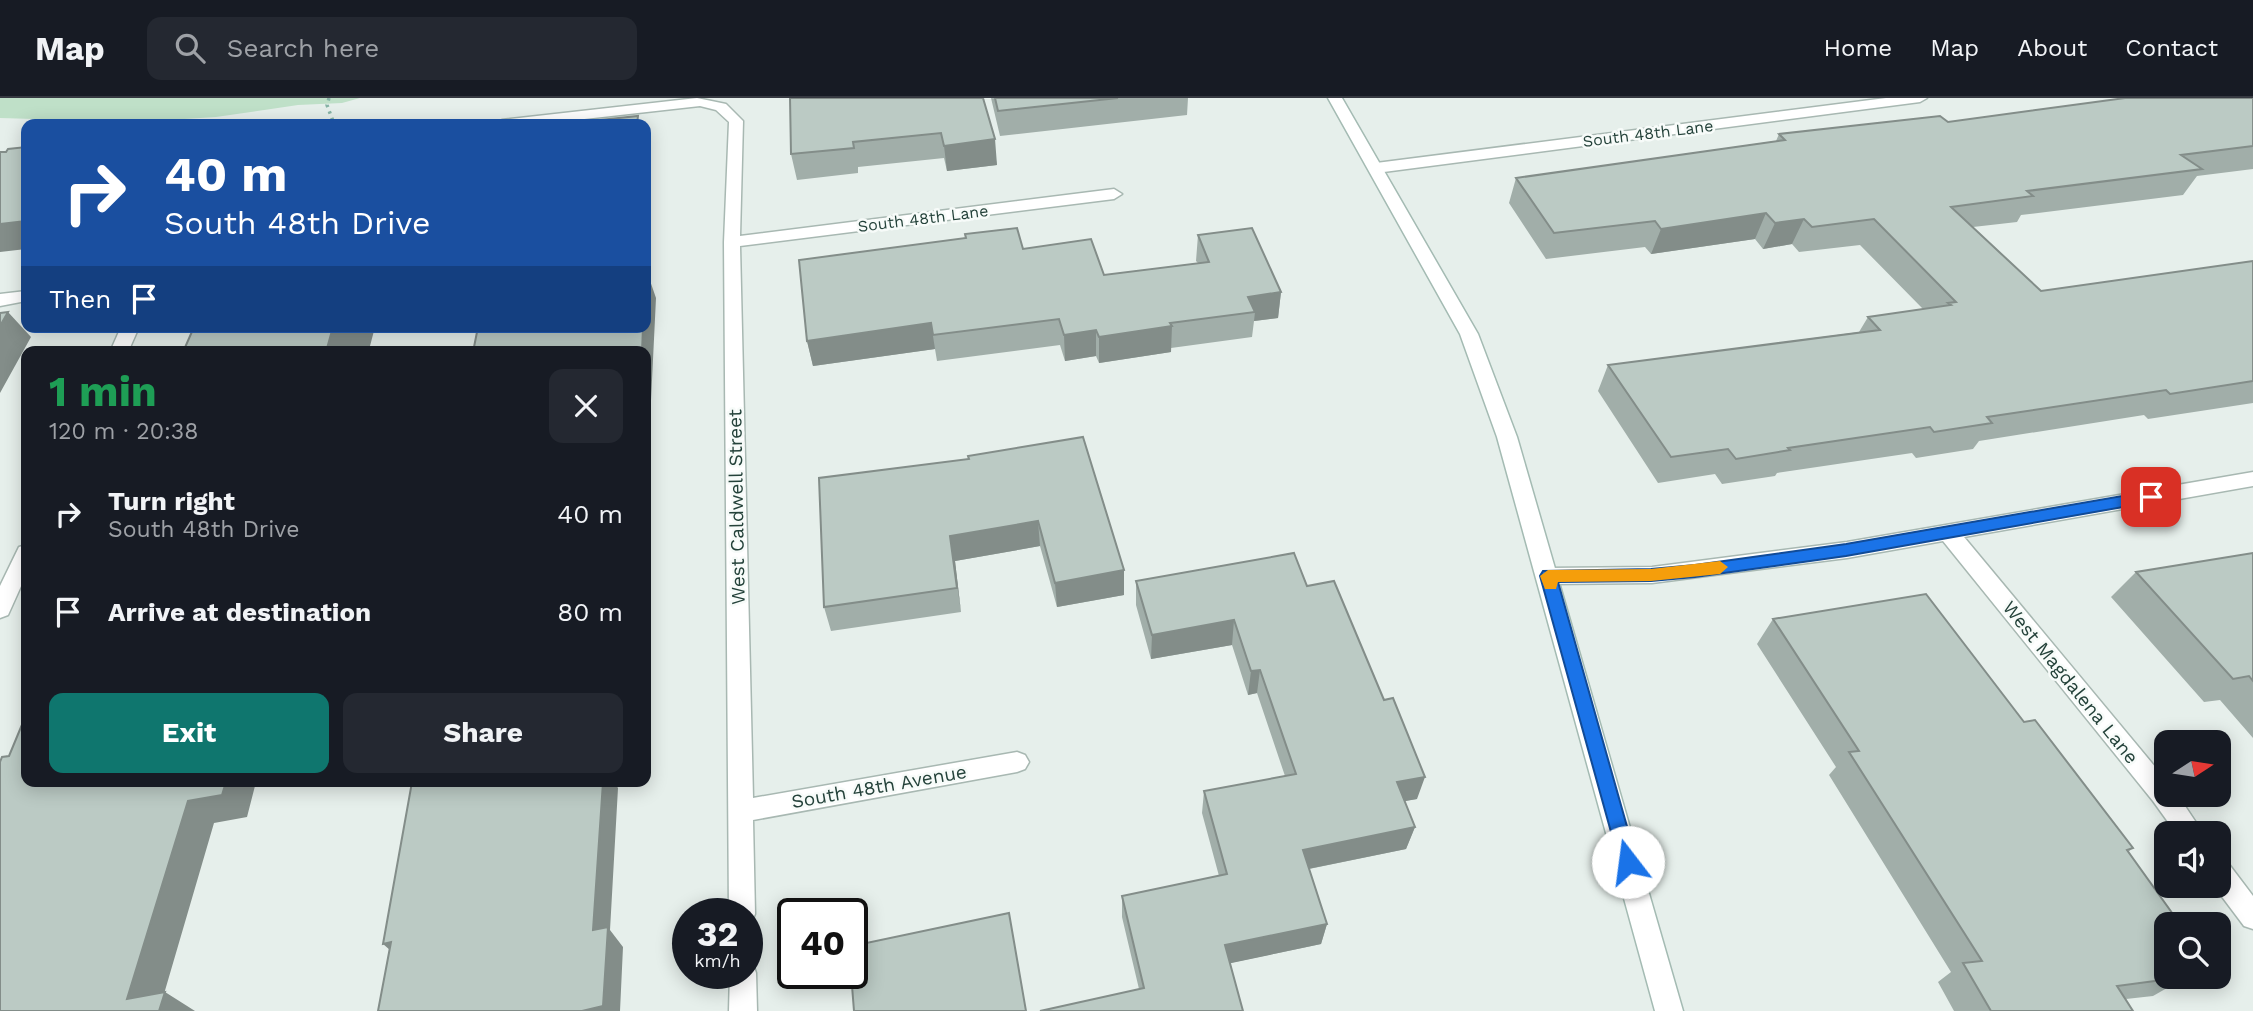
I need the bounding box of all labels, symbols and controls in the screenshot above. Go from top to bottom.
search box [147,17,637,80]
text: Map [35,29,105,68]
icon: search [171,29,209,67]
text: Search here [227,33,379,63]
text: Home [1824,34,1892,62]
text: Map [1930,34,1979,62]
text: About [2017,34,2087,62]
text: Contact [2125,34,2218,62]
street label: South 48th Lane [1582,116,1714,151]
text: 40 m [164,145,287,203]
icon: right [49,147,140,238]
street label: South 48th Lane [857,201,989,236]
text: South 48th Drive [164,204,431,242]
icon: arrive [125,280,163,318]
text: Then [49,284,111,314]
text: 1 min [49,367,157,416]
button: close [549,369,623,443]
street label: West Caldwell Street [723,409,750,605]
text: 120 m · 20:38 [49,418,198,445]
pin [2121,467,2181,527]
icon: arrive [2132,478,2170,516]
text: Turn right [108,486,235,516]
icon: right [49,495,87,533]
text: 40 m [557,499,623,529]
text: South 48th Drive [108,516,300,543]
icon: arrive [49,593,87,631]
street label: West Magdalena Lane [1998,596,2143,768]
text: Arrive at destination [108,597,371,627]
text: 80 m [557,597,623,627]
button: Exit [49,693,329,773]
button: Share [343,693,623,773]
north arrow [2154,730,2231,807]
map controls [2154,730,2231,989]
street label: South 48th Avenue [790,760,968,813]
button: sound [2154,821,2231,898]
position arrow [1591,825,1665,899]
speed limit sign: 40 [777,898,868,989]
button: search [2154,912,2231,989]
text: 32 [697,913,738,955]
text: km/h [694,950,741,971]

